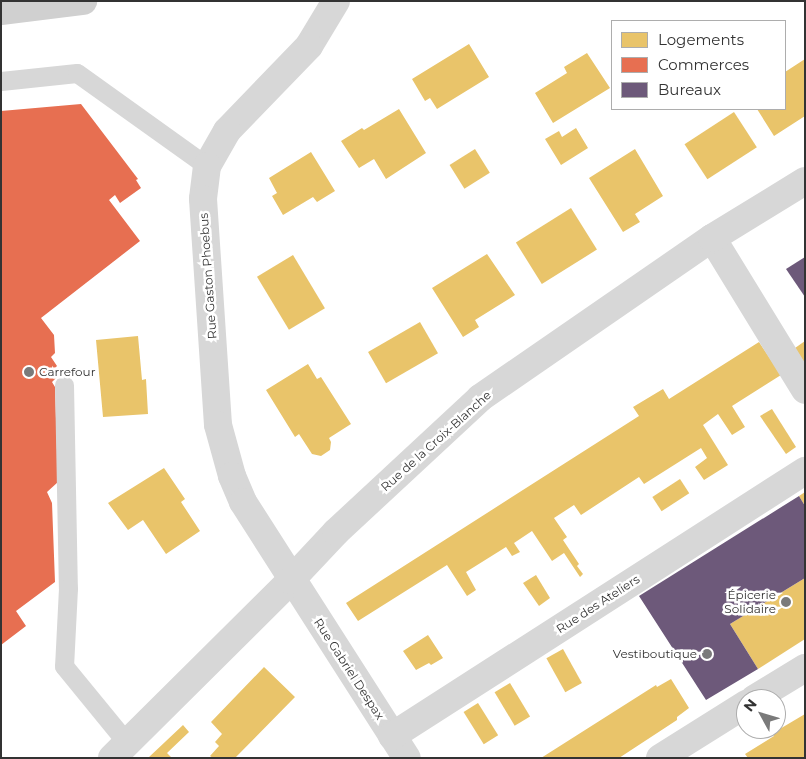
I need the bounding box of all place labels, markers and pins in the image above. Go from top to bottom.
place label: Carrefour [39,365,95,379]
marker: Carrefour [23,366,35,378]
place label: Épicerie Solidaire [724,588,776,616]
marker: Épicerie Solidaire [780,596,792,608]
place label: Vestiboutique [613,647,697,661]
marker: Vestiboutique [701,648,713,660]

